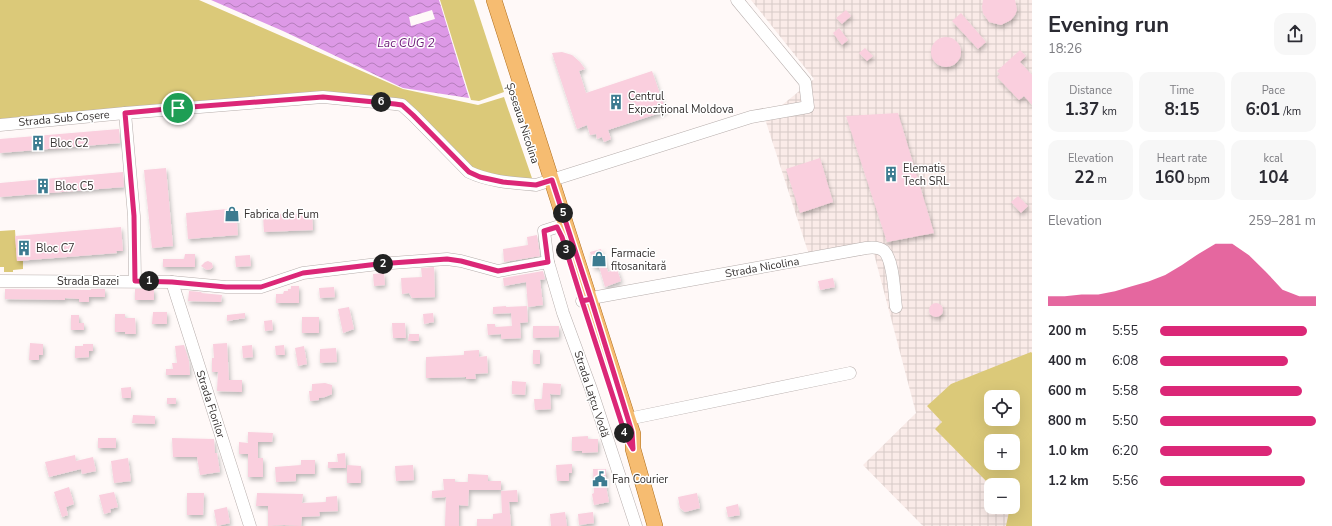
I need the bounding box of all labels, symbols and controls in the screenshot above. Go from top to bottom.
text: Evening run [1048,10,1169,40]
button: share [1274,13,1316,55]
water label: Lac CUG 2 [377,35,435,51]
text: 18:26 [1048,40,1082,58]
street label: Șoseaua Nicolina [502,81,543,166]
text: Distance [1069,83,1112,98]
text: Time [1170,83,1194,98]
text: Pace [1262,83,1285,98]
place label: Centrul Expozițional Moldova [628,89,734,117]
pin [161,91,195,125]
pin: 6 [371,92,391,112]
building icon: Centrul Expozițional Moldova [607,93,625,111]
text: 6 [378,94,384,109]
icon: arrive [167,97,189,119]
text: 1.37 [1064,98,1099,121]
text: 8:15 [1165,98,1199,121]
text: 6:01 [1246,98,1280,121]
text: km [1099,104,1117,119]
text: /km [1280,104,1301,119]
street label: Strada Sub Coșere [18,107,110,130]
building icon: Bloc C2 [29,134,47,152]
place label: Bloc C2 [50,136,89,151]
text: Elevation [1068,151,1113,166]
text: Heart rate [1157,151,1207,166]
text: kcal [1264,151,1283,166]
place label: Elematis Tech SRL [903,161,949,189]
building icon: Elematis Tech SRL [882,165,900,183]
text: 22 [1074,166,1095,189]
text: 160 [1154,166,1185,189]
text: 104 [1258,166,1289,189]
text: m [1095,172,1107,187]
text: bpm [1185,172,1210,187]
building icon: Bloc C5 [34,177,52,195]
place label: Bloc C5 [55,179,94,194]
pin: 5 [553,203,573,223]
shop icon: Fabrica de Fum [223,205,241,223]
text: 5 [560,205,566,220]
place label: Fabrica de Fum [244,207,319,222]
text: Elevation [1048,212,1102,230]
text: 259–281 m [1248,212,1316,230]
building icon: Bloc C7 [15,239,33,257]
pin: 3 [556,240,576,260]
place label: Bloc C7 [36,241,75,256]
text: 3 [563,242,569,257]
place label: Farmacie fitosanitară [611,246,667,274]
shop icon: Farmacie fitosanitară [590,250,608,268]
pin: 2 [373,254,393,274]
street label: Strada Nicolina [724,254,801,281]
text: 2 [380,256,386,271]
pin: 1 [139,271,159,291]
text: 1 [146,273,152,288]
street label: Strada Bazei [57,274,119,289]
text: 200 m [1048,322,1086,340]
text: 5:55 [1112,322,1138,340]
street label: Strada Lațcu Vodă [570,349,613,440]
text: 400 m [1048,352,1086,370]
text: 6:08 [1112,352,1138,370]
street label: Strada Florilor [193,368,229,440]
text: 600 m [1048,382,1086,400]
text: 5:58 [1112,382,1138,400]
map controls [984,390,1020,514]
button: locate [984,390,1020,426]
text: 800 m [1048,412,1086,430]
text: 5:50 [1112,412,1138,430]
pin: 4 [614,423,634,443]
text: 4 [621,425,627,440]
button: + [984,434,1020,470]
text: 1.0 km [1048,442,1089,460]
text: 6:20 [1112,442,1138,460]
public building icon: Fan Courier [591,470,609,488]
place label: Fan Courier [612,472,668,487]
text: 1.2 km [1048,472,1089,490]
text: 5:56 [1112,472,1138,490]
button: − [984,478,1020,514]

